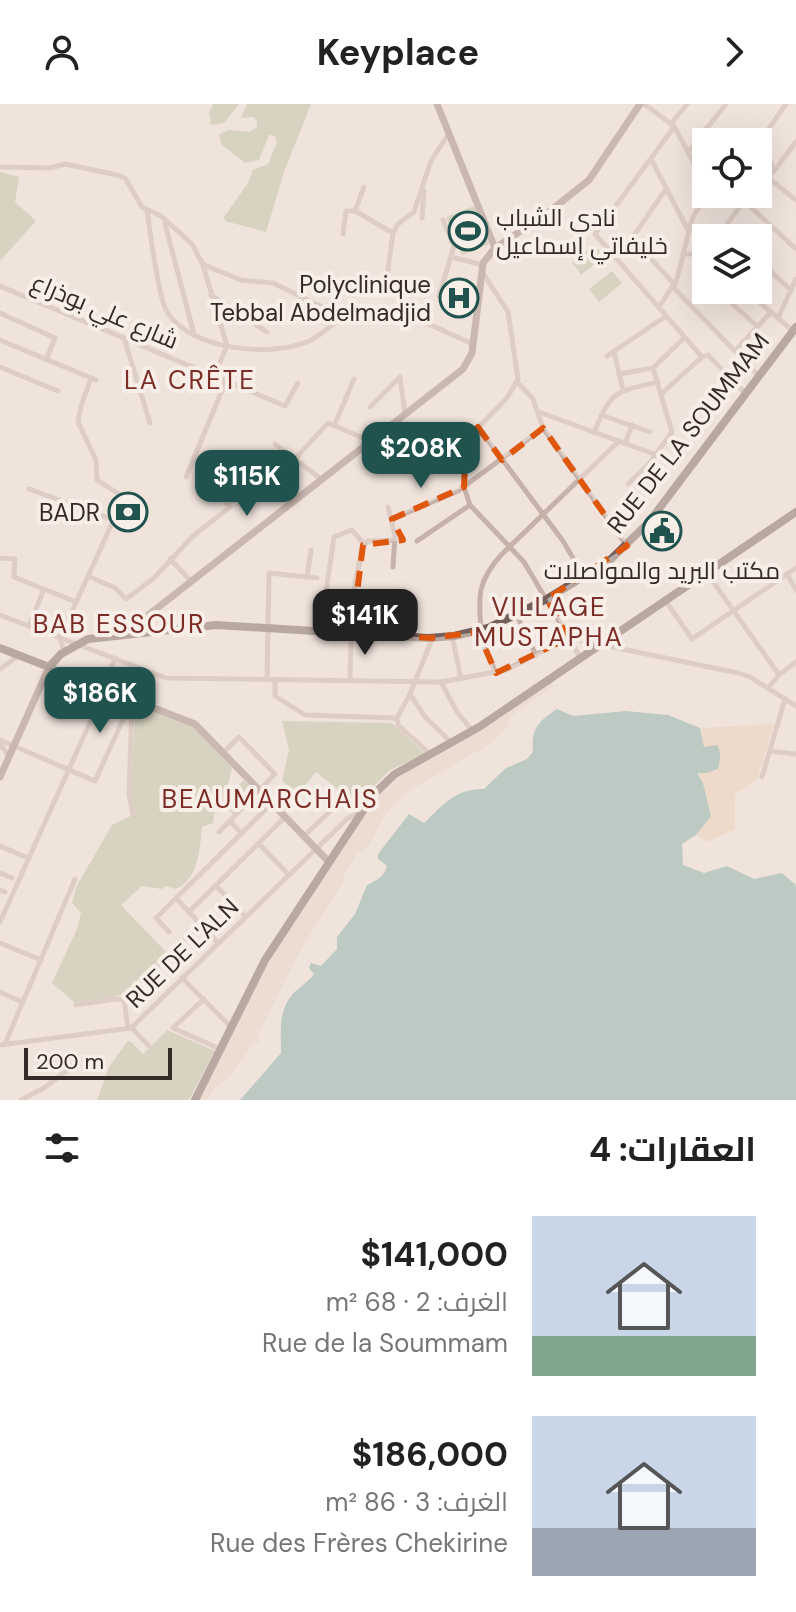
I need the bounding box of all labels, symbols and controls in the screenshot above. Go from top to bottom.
text: Keyplace [317,29,479,76]
icon: person [40,30,84,74]
icon: forward [712,30,756,74]
map controls [692,128,772,304]
button: locate [692,128,772,208]
place label: نادي الشباب خليفاتي إسماعيل [496,202,668,265]
sports icon: نادي الشباب خليفاتي إسماعيل [447,210,489,252]
button: layers [692,224,772,304]
street label: شارع علي بوذراع [25,266,183,360]
place label: Polyclinique Tebbal Abdelmadjid [210,269,431,328]
hospital icon: Polyclinique Tebbal Abdelmadjid [438,277,480,319]
street label: RUE DE LA SOUMMAM [600,327,776,539]
district label: LA CRÊTE [124,363,256,397]
pin: $208K [365,422,477,490]
text: $208K [380,431,462,465]
pin: $115K [191,450,303,518]
text: $115K [213,459,281,493]
bank icon: BADR [107,491,149,533]
place label: BADR [39,497,100,528]
public building icon: مكتب البريد والمواصلات [641,510,683,552]
place label: مكتب البريد والمواصلات [544,555,780,586]
pin: $141K [309,589,421,657]
district label: VILLAGE MUSTAPHA [474,590,624,654]
text: $141K [331,598,399,632]
district label: BAB ESSOUR [33,607,205,641]
pin: $186K [44,667,156,735]
text: $186K [62,676,138,710]
district label: BEAUMARCHAIS [161,782,379,816]
street label: RUE DE L'ALN [119,891,245,1015]
scale bar [24,1044,172,1080]
text: 200 m [36,1047,104,1076]
icon: filters [40,1126,84,1170]
text: العقارات: 4 [589,1127,756,1172]
text: $141,000 [360,1232,508,1277]
icon: home [596,1248,692,1344]
text: الغرف: 2 · 68 m² [326,1285,508,1319]
text: Rue de la Soummam [262,1326,508,1360]
text: $186,000 [352,1432,508,1477]
icon: home [596,1448,692,1544]
text: الغرف: 3 · 86 m² [325,1485,508,1519]
text: Rue des Frères Chekirine [210,1526,508,1560]

